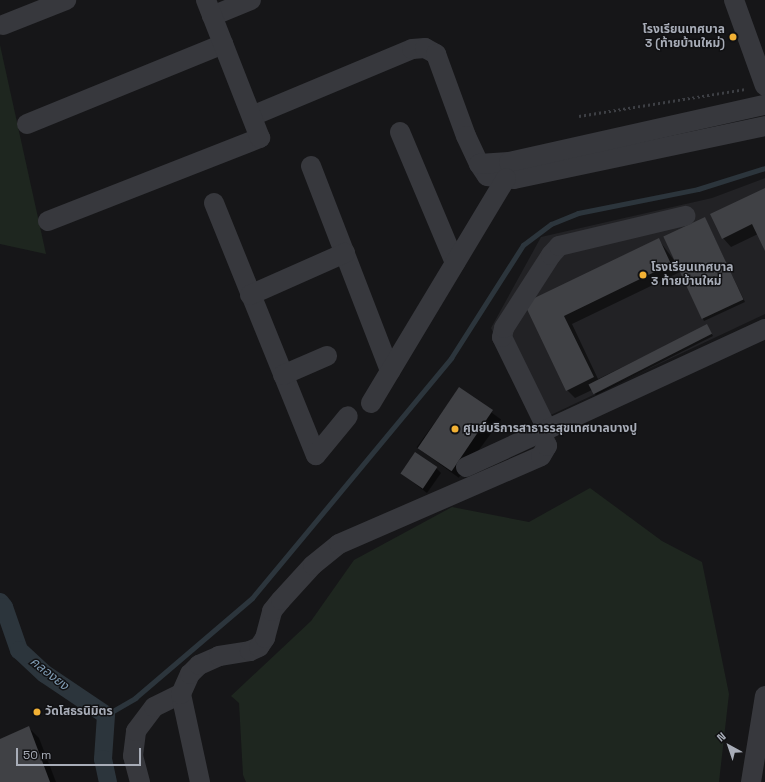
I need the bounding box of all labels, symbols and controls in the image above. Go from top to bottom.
place label: โรงเรียนเทศบาล 3 (ท้ายบ้านใหม่) [643,23,725,51]
marker: โรงเรียนเทศบาล 3 (ท้ายบ้านใหม่) [728,32,738,42]
place label: โรงเรียนเทศบาล 3 ท้ายบ้านใหม่ [651,261,733,289]
marker: โรงเรียนเทศบาล 3 ท้ายบ้านใหม่ [638,270,648,280]
place label: ศูนย์บริการสาธารรสุขเทศบาลบางปู [463,422,637,436]
marker: ศูนย์บริการสาธารรสุขเทศบาลบางปู [450,424,460,434]
water label: คลองยง [27,654,71,694]
place label: วัดโสธรนิมิตร [45,705,113,719]
marker: วัดโสธรนิมิตร [32,707,42,717]
north arrow [709,726,749,766]
text: N [714,729,729,745]
scale bar [18,740,143,766]
text: 50 m [23,747,51,763]

